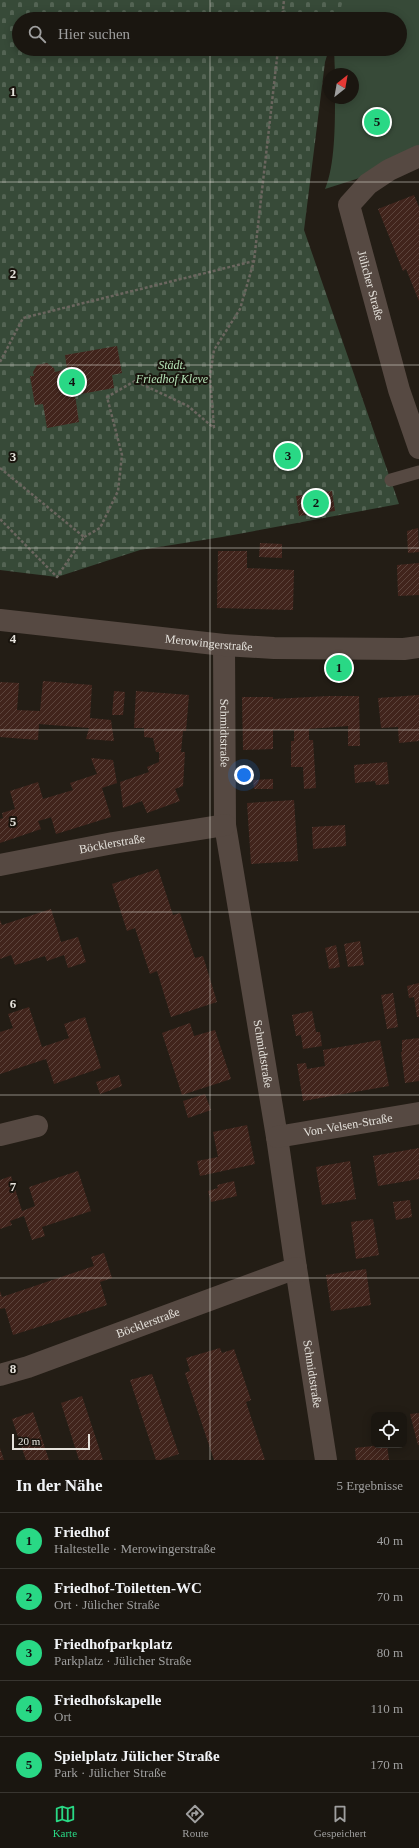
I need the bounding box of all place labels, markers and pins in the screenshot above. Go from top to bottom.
pin: 5 [364,107,390,137]
pin: 4 [59,367,85,397]
pin: 3 [275,441,301,471]
pin: 2 [303,488,329,518]
pin: 1 [326,653,352,683]

